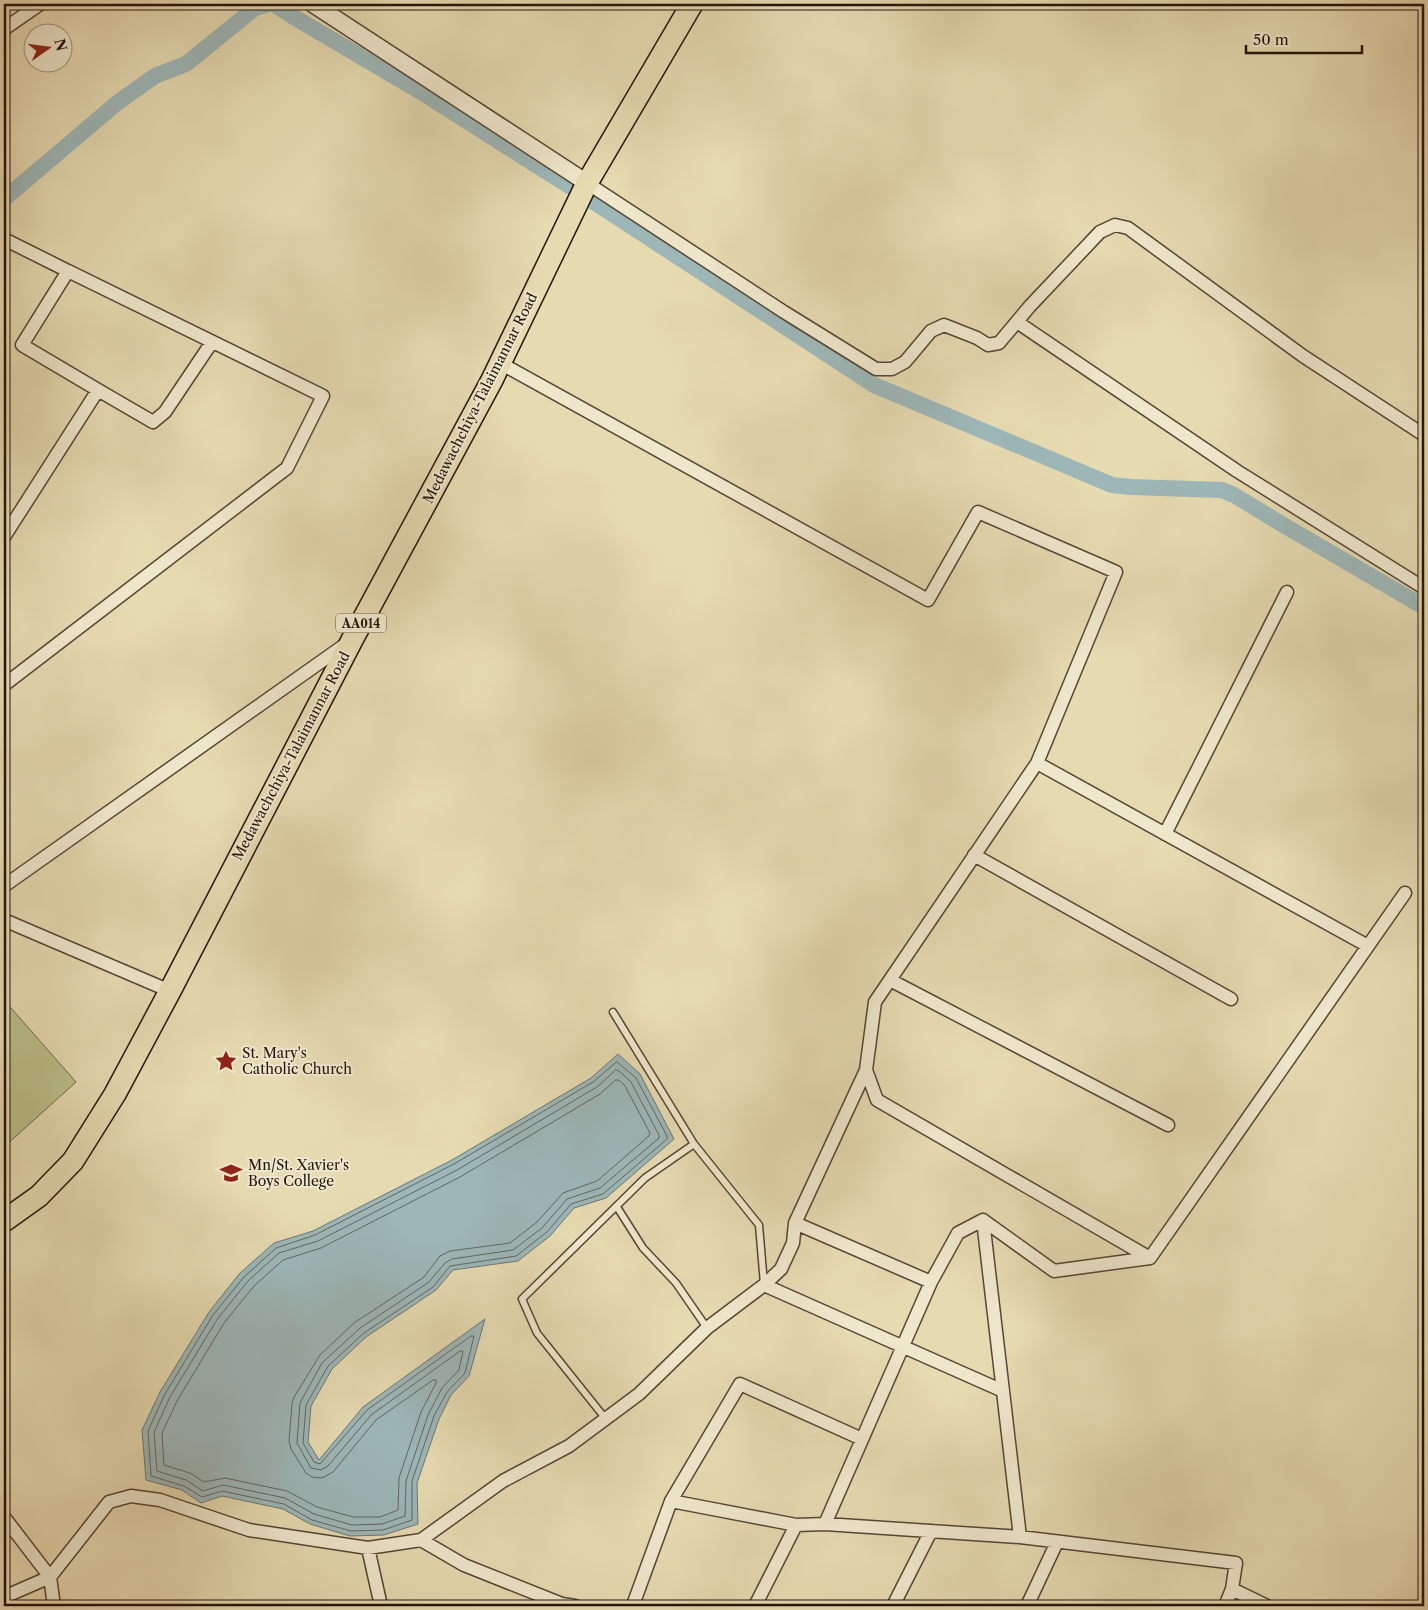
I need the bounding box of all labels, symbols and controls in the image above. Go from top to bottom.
north arrow [22,22,72,72]
scale bar [1246,22,1362,54]
text: 50 m [1253,30,1289,49]
text: N [50,37,71,53]
street label: Medawachchiya-Talaimannar Road [419,289,541,506]
road number: AA014 [336,614,386,632]
street label: Medawachchiya-Talaimannar Road [228,648,354,863]
place label: St. Mary's Catholic Church [242,1044,352,1078]
place icon: St. Mary's Catholic Church [213,1048,239,1074]
place label: Mn/St. Xavier's Boys College [248,1156,349,1190]
school or university icon: Mn/St. Xavier's Boys College [218,1160,244,1186]

